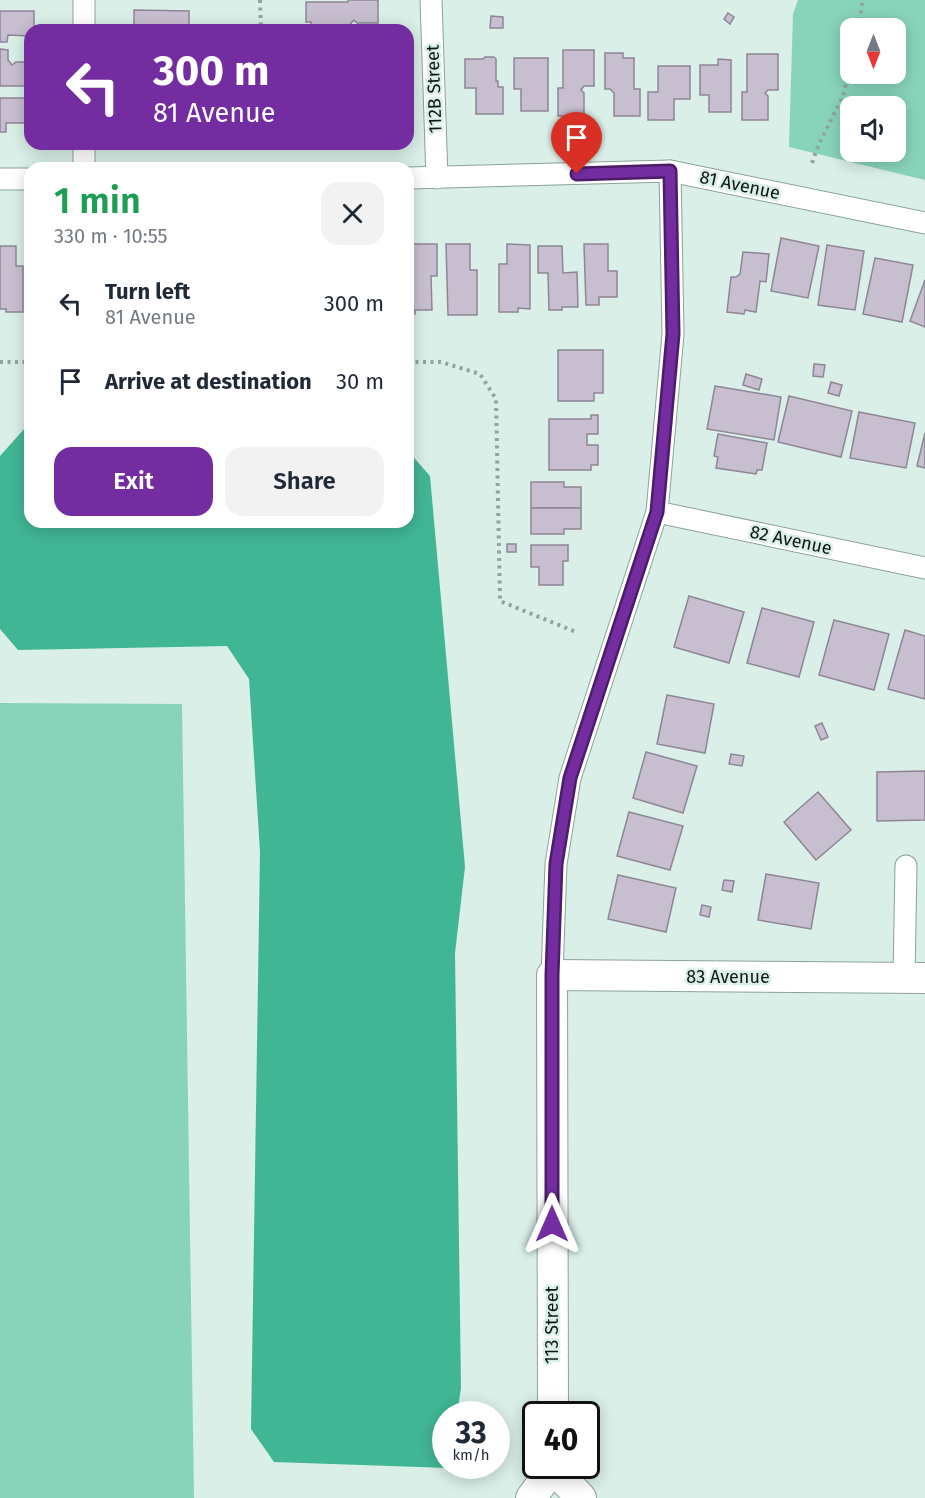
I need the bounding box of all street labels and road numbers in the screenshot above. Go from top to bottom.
street label: 112B Street [421,44,447,134]
street label: 81 Avenue [698,166,782,204]
street label: 82 Avenue [748,521,834,559]
street label: 83 Avenue [686,966,770,988]
street label: 113 Street [541,1286,563,1364]

